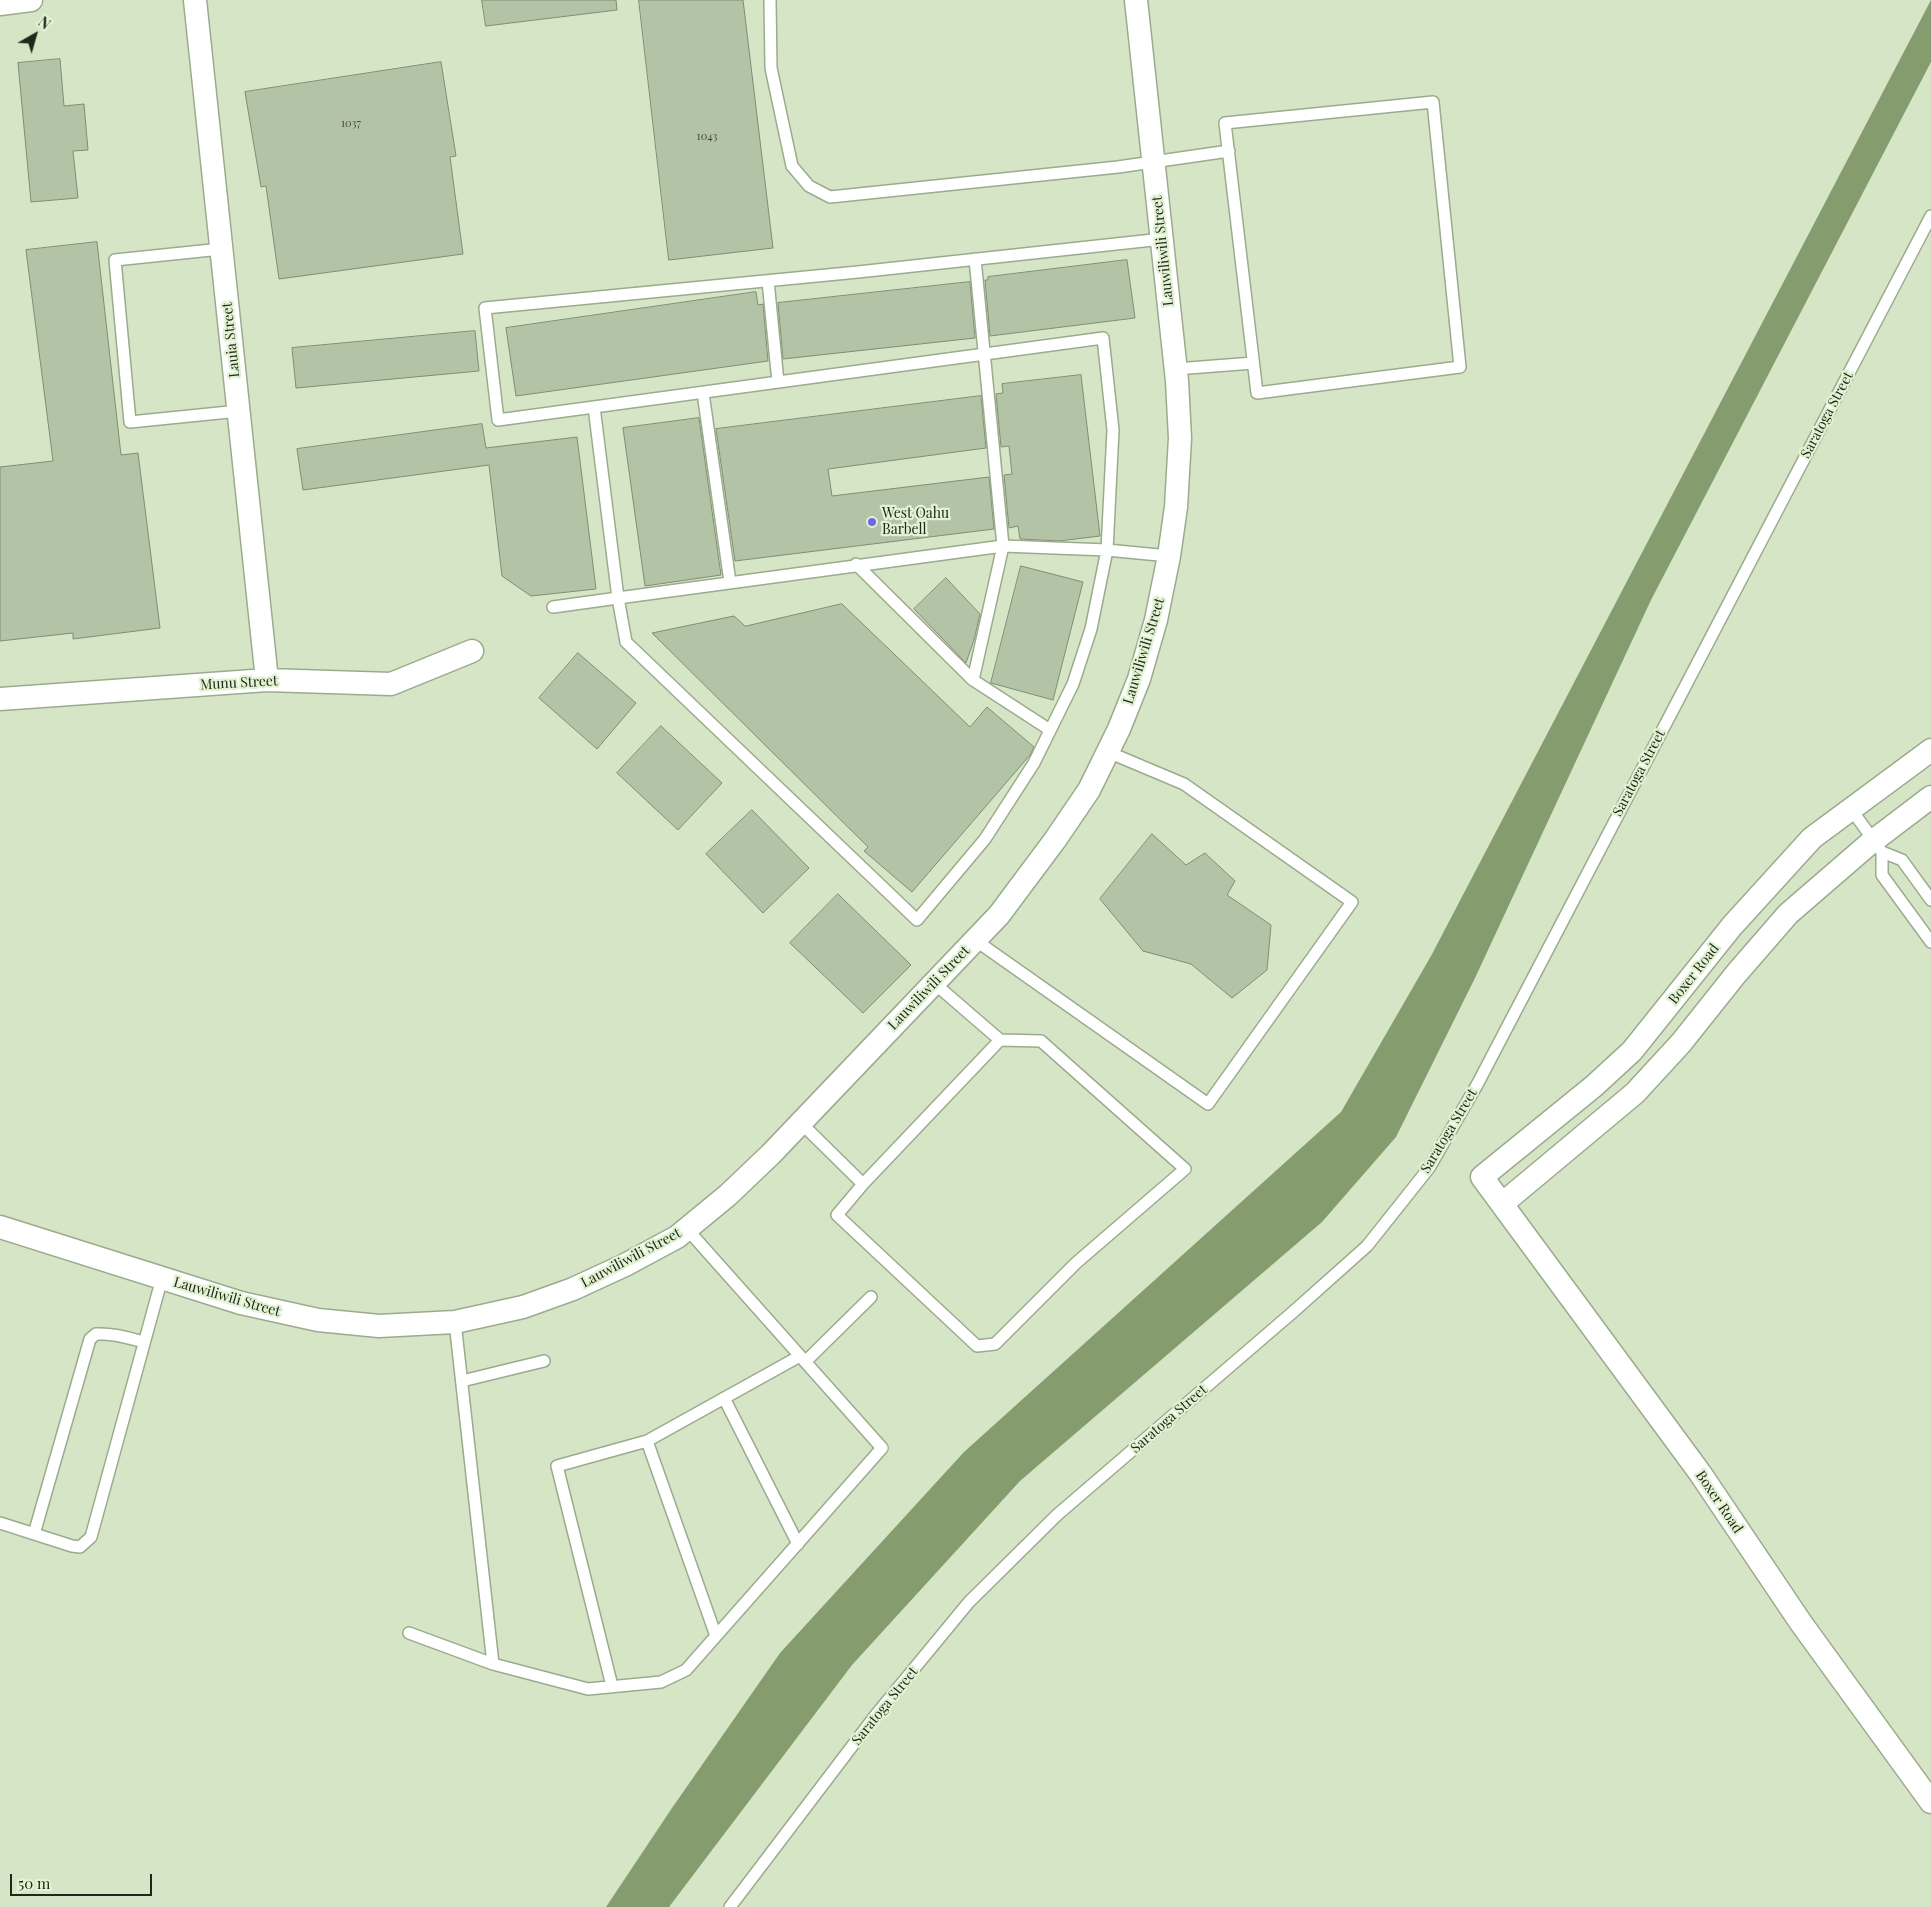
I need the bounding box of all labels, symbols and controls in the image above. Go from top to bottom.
north arrow [10,10,60,60]
text: N [35,12,54,33]
house number: 1037 [341,117,361,131]
house number: 1043 [697,130,717,144]
street label: Lauwiliwili Street [1149,195,1177,307]
street label: Lauia Street [219,302,243,378]
street label: Saratoga Street [1797,369,1857,461]
place label: West Oahu Barbell [882,506,949,538]
marker: West Oahu Barbell [866,516,878,528]
street label: Lauwiliwili Street [1120,596,1168,706]
street label: Munu Street [200,673,278,693]
street label: Saratoga Street [1609,727,1669,819]
street label: Boxer Road [1665,941,1723,1007]
street label: Lauwiliwili Street [885,942,973,1034]
street label: Saratoga Street [1417,1086,1481,1176]
street label: Lauwiliwili Street [578,1225,684,1291]
street label: Lauwiliwili Street [172,1274,282,1320]
street label: Saratoga Street [1127,1381,1211,1457]
street label: Boxer Road [1692,1468,1746,1536]
street label: Saratoga Street [848,1664,922,1748]
scale bar [12,1864,155,1896]
text: 50 m [18,1873,50,1893]

